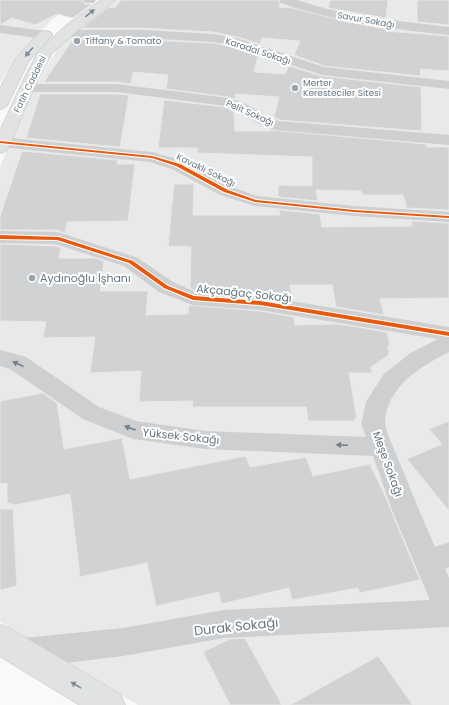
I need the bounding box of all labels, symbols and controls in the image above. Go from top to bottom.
one-way arrow [85,9,95,18]
street label: Savur Sokağı [336,9,396,31]
place label: Tiffany & Tomato [85,35,162,47]
street label: Karadal Sokağı [224,35,292,67]
marker: Tiffany & Tomato [72,36,82,46]
one-way arrow [24,47,33,58]
street label: Fatih Caddesi [11,54,49,114]
place label: Merter Keresteciler Sitesi [303,77,381,99]
marker: Merter Keresteciler Sitesi [290,83,300,93]
street label: Pelit Sokağı [224,97,276,129]
street label: Kavaklı Sokağı [175,151,237,189]
place label: Aydınoğlu İşhanı [40,270,131,286]
marker: Aydınoğlu İşhanı [27,273,37,283]
street label: Akçaağaç Sokağı [195,280,293,306]
one-way arrow [12,361,23,367]
street label: Yüksek Sokağı [142,424,220,448]
one-way arrow [123,425,135,431]
street label: Meşe Sokağı [369,429,407,499]
one-way arrow [336,442,348,449]
street label: Durak Sokağı [193,613,279,640]
one-way arrow [70,681,82,688]

